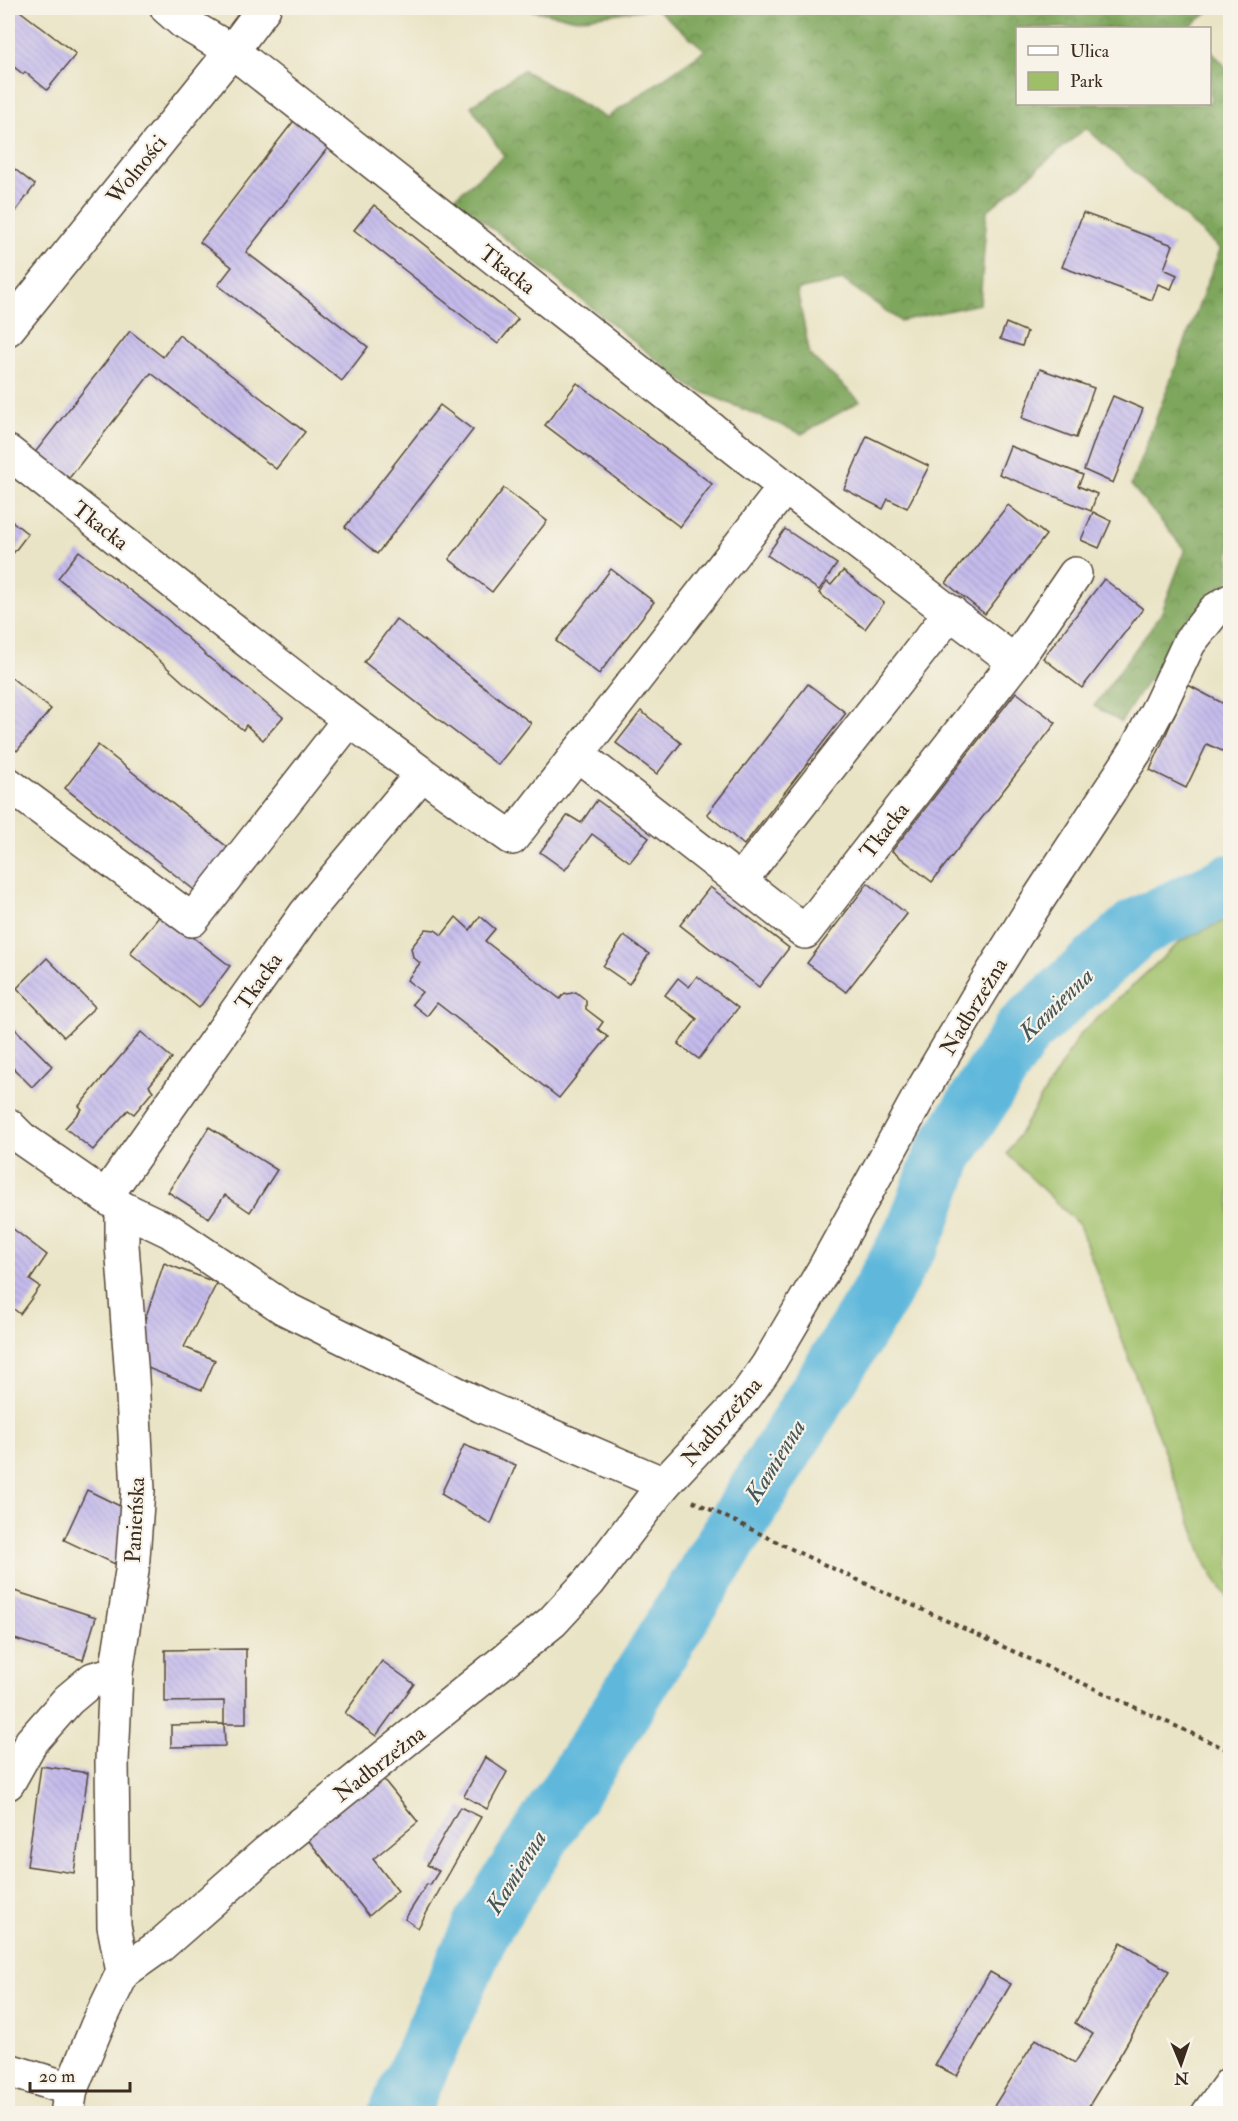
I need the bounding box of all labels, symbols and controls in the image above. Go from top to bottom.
legend [1016,27,1211,105]
text: Ulica [1070,40,1110,63]
text: Park [1070,70,1103,93]
street label: Wolności [100,129,173,211]
street label: Tkacka [474,239,542,301]
street label: Tkacka [67,495,135,557]
street label: Tkacka [854,796,916,864]
street label: Tkacka [229,947,289,1016]
street label: Nadbrzeżna [934,952,1014,1060]
water label: Kamienna [1011,961,1100,1048]
street label: Nadbrzeżna [675,1371,769,1472]
water label: Kamienna [737,1414,813,1510]
street label: Panieńska [119,1475,151,1564]
street label: Nadbrzeżna [328,1719,432,1808]
water label: Kamienna [478,1825,554,1921]
north arrow [1151,2034,1211,2094]
scale bar [30,2055,130,2093]
text: 20 m [39,2065,75,2088]
text: N [1173,2068,1190,2088]

